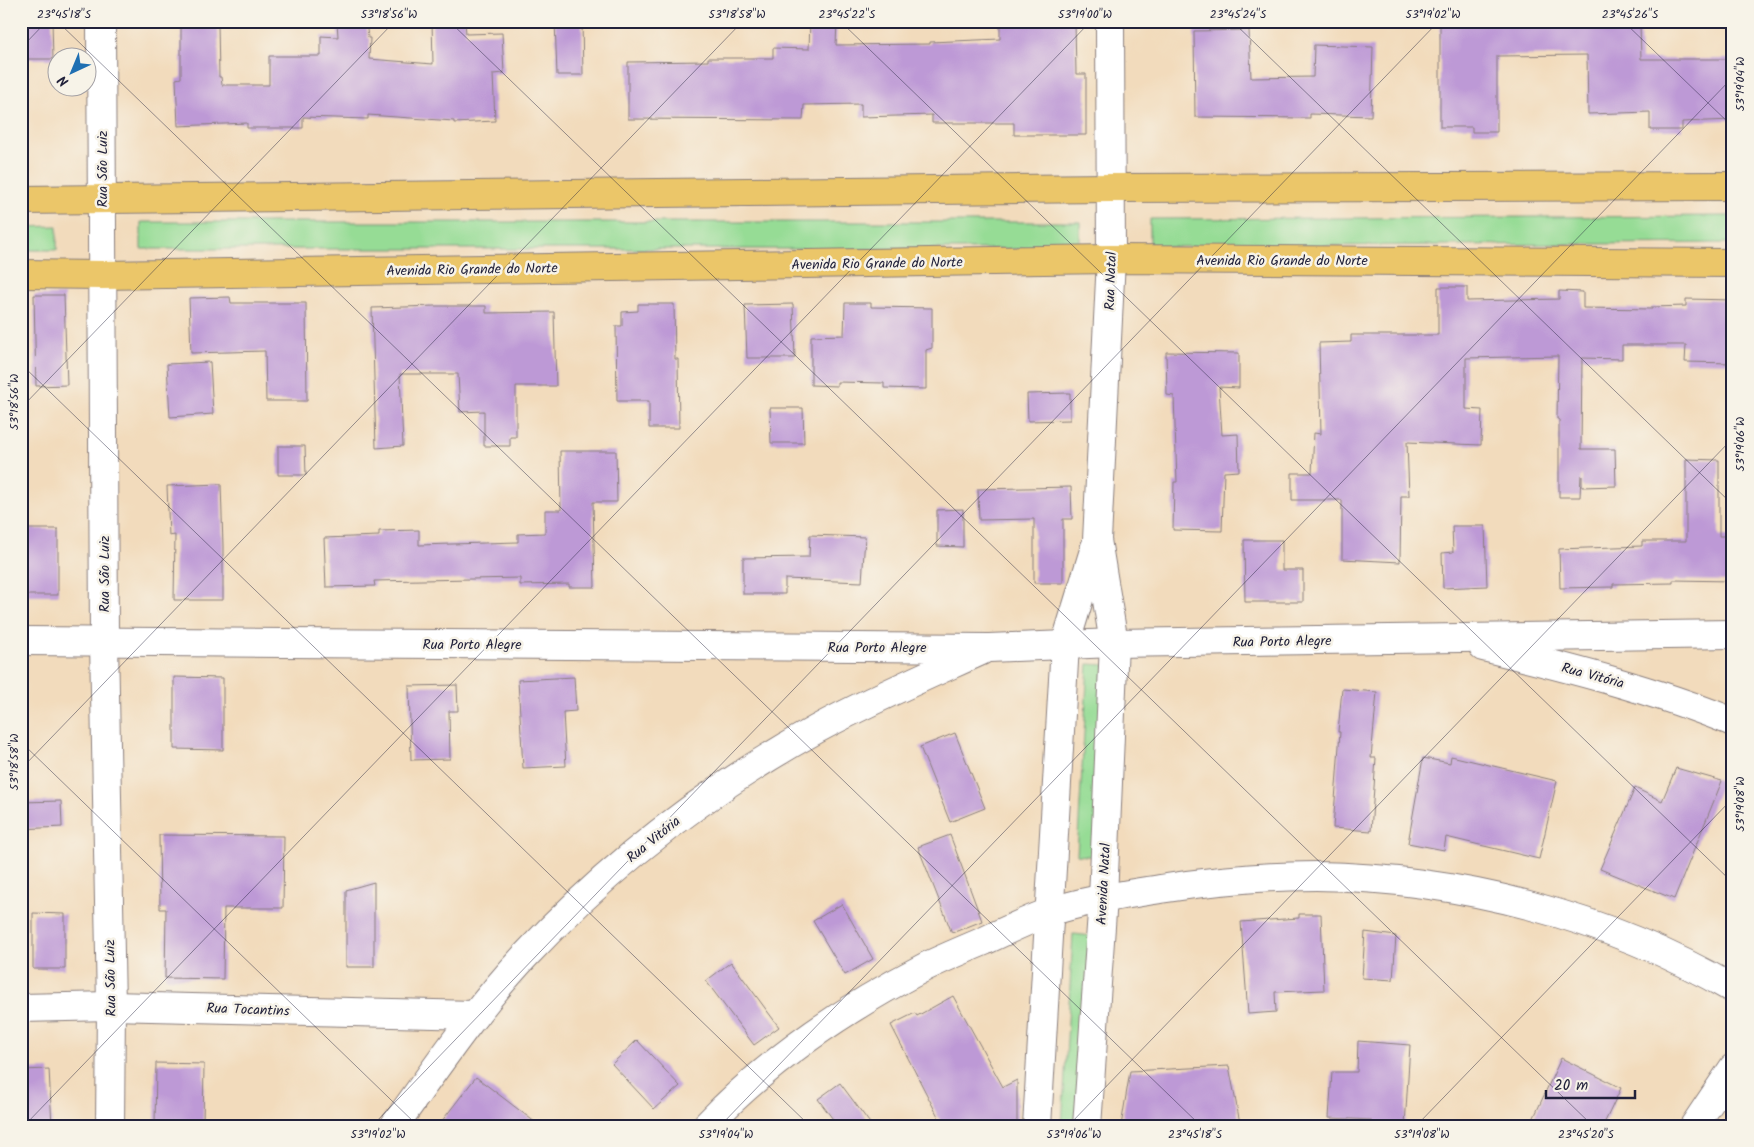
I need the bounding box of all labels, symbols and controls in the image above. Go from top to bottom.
text: 23°45'18"S [37,5,92,24]
text: 53°18'56"W [361,5,417,24]
text: 53°18'58"W [708,5,766,24]
text: 23°45'22"S [819,5,876,24]
text: 53°19'00"W [1058,5,1112,24]
text: 23°45'24"S [1210,5,1267,24]
text: 53°19'02"W [1405,5,1461,24]
text: 23°45'26"S [1602,5,1659,24]
north arrow [48,48,98,98]
text: 53°19'04"W [1731,57,1750,111]
text: N [53,70,74,92]
street label: Rua São Luiz [92,131,114,207]
street label: Avenida Rio Grande do Norte [1196,250,1368,272]
street label: Avenida Rio Grande do Norte [791,251,964,276]
street label: Rua Natal [1099,251,1123,311]
street label: Avenida Rio Grande do Norte [386,257,559,282]
text: 53°18'56"W [5,374,24,430]
text: 53°19'06"W [1731,417,1750,471]
street label: Rua São Luiz [94,536,116,612]
street label: Rua Porto Alegre [1232,630,1332,654]
street label: Rua Porto Alegre [423,634,522,656]
street label: Rua Porto Alegre [828,637,927,659]
street label: Rua Vitória [1559,657,1627,695]
text: 53°18'58"W [5,733,24,791]
text: 53°19'08"W [1731,776,1750,832]
street label: Rua Vitória [622,811,685,869]
street label: Avenida Natal [1091,842,1117,926]
street label: Rua São Luiz [99,939,123,1017]
street label: Rua Tocantins [206,998,290,1022]
scale bar [1546,1067,1635,1099]
text: 20 m [1554,1074,1588,1098]
text: 53°19'02"W [350,1125,406,1144]
text: 53°19'04"W [699,1125,753,1144]
text: 53°19'06"W [1047,1125,1101,1144]
text: 23°45'18"S [1168,1125,1223,1144]
text: 53°19'08"W [1394,1125,1450,1144]
text: 23°45'20"S [1558,1125,1615,1144]

